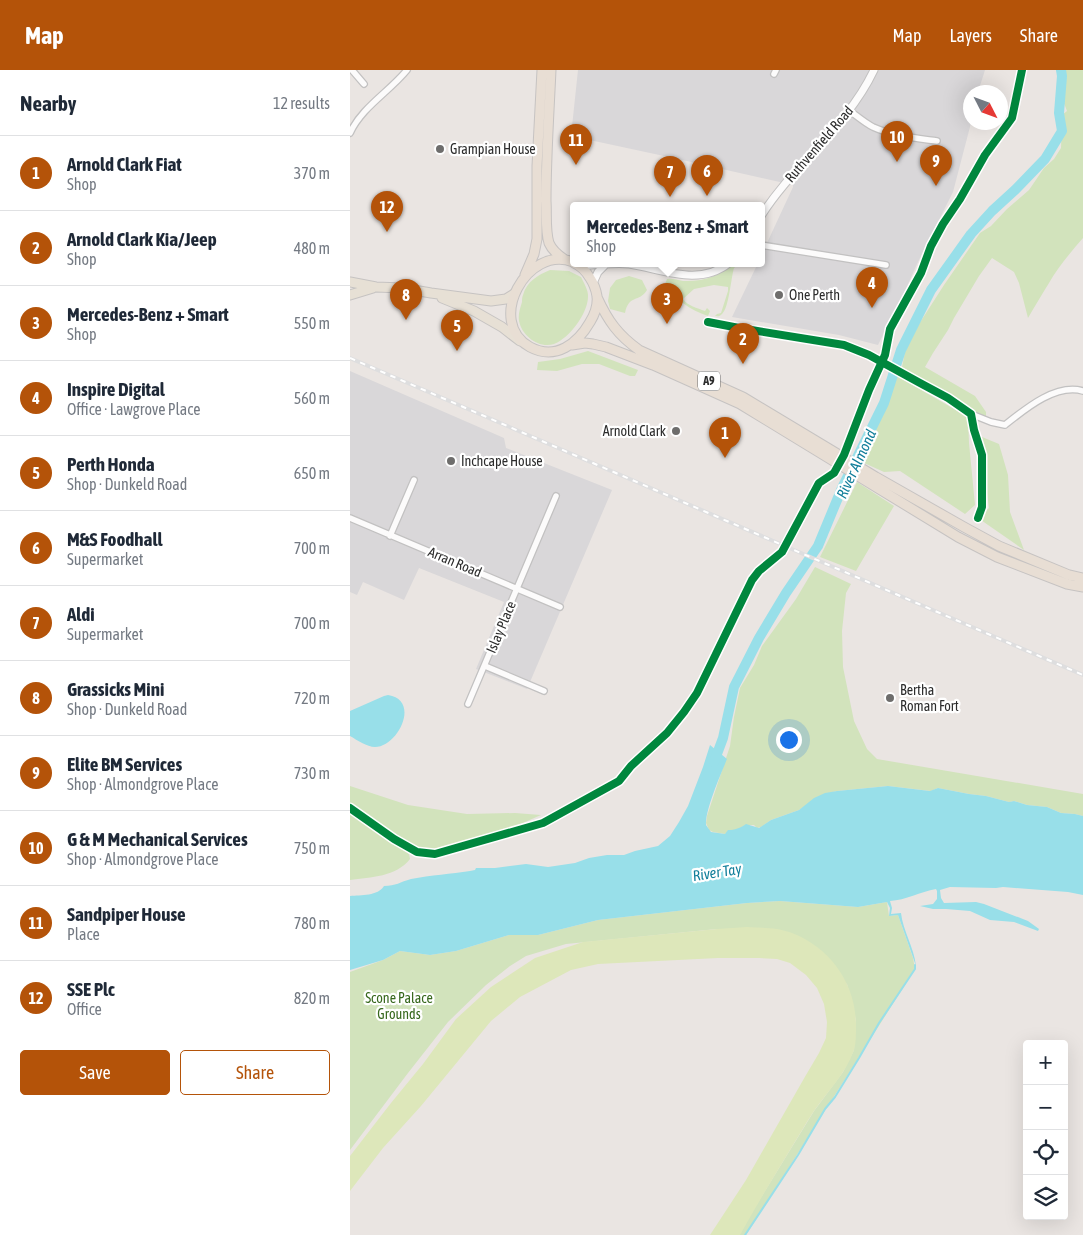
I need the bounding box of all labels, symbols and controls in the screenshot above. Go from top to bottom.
text: Map [25,22,64,49]
text: Map [892,25,921,46]
text: Layers [949,25,992,46]
text: Share [1020,25,1058,46]
north arrow [963,85,1008,130]
text: Nearby [20,91,76,115]
text: 12 results [273,94,330,112]
street label: Ruthvenfield Road [782,103,856,185]
pin: 10 [881,121,913,162]
pin: 11 [560,124,592,165]
place label: Grampian House [450,141,536,157]
marker: Grampian House [434,143,446,155]
pin: 9 [920,145,952,186]
text: Arnold Clark Fiat [67,153,182,175]
pin: 6 [691,155,723,196]
pin: 7 [654,156,686,197]
text: 1 [32,164,40,182]
text: 370 m [294,164,330,182]
text: Shop [67,175,97,193]
pin: 12 [371,191,403,232]
popup [570,202,765,267]
text: Mercedes-Benz + Smart [587,215,748,237]
text: Arnold Clark Kia/Jeep [67,228,217,250]
text: Shop [587,237,616,255]
text: 2 [32,239,40,257]
text: 480 m [294,239,330,257]
text: Shop [67,250,97,268]
pin: 4 [856,267,888,308]
pin: 8 [390,279,422,320]
pin: 3 [651,283,683,324]
place label: One Perth [789,287,840,303]
marker: One Perth [773,289,785,301]
text: Mercedes-Benz + Smart [67,303,229,325]
pin: 5 [441,310,473,351]
text: 3 [32,314,40,332]
text: 550 m [294,314,330,332]
pin: 2 [727,323,759,364]
text: Shop [67,325,97,343]
road number: A9 [698,372,720,391]
text: Inspire Digital [67,378,165,400]
text: 4 [32,389,40,407]
text: 560 m [294,389,330,407]
text: Office · Lawgrove Place [67,400,200,418]
pin: 1 [709,417,741,458]
place label: Arnold Clark [603,423,666,439]
marker: Arnold Clark [670,425,682,437]
water label: River Almond [833,427,879,501]
text: Perth Honda [67,453,154,475]
place label: Inchcape House [461,453,543,469]
marker: Inchcape House [445,455,457,467]
text: 5 [32,464,40,482]
text: 650 m [294,464,330,482]
text: Shop · Dunkeld Road [67,475,187,493]
text: M&S Foodhall [67,528,162,550]
text: 6 [32,539,40,557]
text: 700 m [294,539,330,557]
street label: Arran Road [426,544,484,580]
text: Supermarket [67,550,143,568]
street label: Islay Place [483,599,519,655]
text: Aldi [67,603,95,625]
text: 7 [32,614,40,632]
text: 700 m [294,614,330,632]
text: Supermarket [67,625,143,643]
text: Grassicks Mini [67,678,164,700]
place label: Bertha Roman Fort [900,682,959,714]
text: 8 [32,689,40,707]
text: 720 m [294,689,330,707]
marker: Bertha Roman Fort [884,692,896,704]
text: Shop · Dunkeld Road [67,700,187,718]
your location [776,727,802,753]
text: Elite BM Services [67,753,182,775]
text: 9 [32,764,40,782]
text: 730 m [294,764,330,782]
text: Shop · Almondgrove Place [67,775,218,793]
text: G & M Mechanical Services [67,828,248,850]
text: 10 [28,839,44,857]
text: 750 m [294,839,330,857]
text: Shop · Almondgrove Place [67,850,218,868]
water label: River Tay [691,860,743,884]
text: Sandpiper House [67,903,186,925]
text: 11 [28,914,44,932]
text: 780 m [294,914,330,932]
text: Place [67,925,100,943]
text: SSE Plc [67,978,115,1000]
text: 12 [28,989,44,1007]
text: 820 m [294,989,330,1007]
park label: Scone Palace Grounds [365,990,433,1022]
text: Office [67,1000,102,1018]
map controls [1023,1040,1068,1220]
button: + [1023,1040,1068,1085]
button: Save [20,1050,170,1095]
button: Share [180,1050,330,1095]
button: − [1023,1085,1068,1130]
button: locate [1023,1130,1068,1175]
button: layers [1023,1175,1068,1220]

